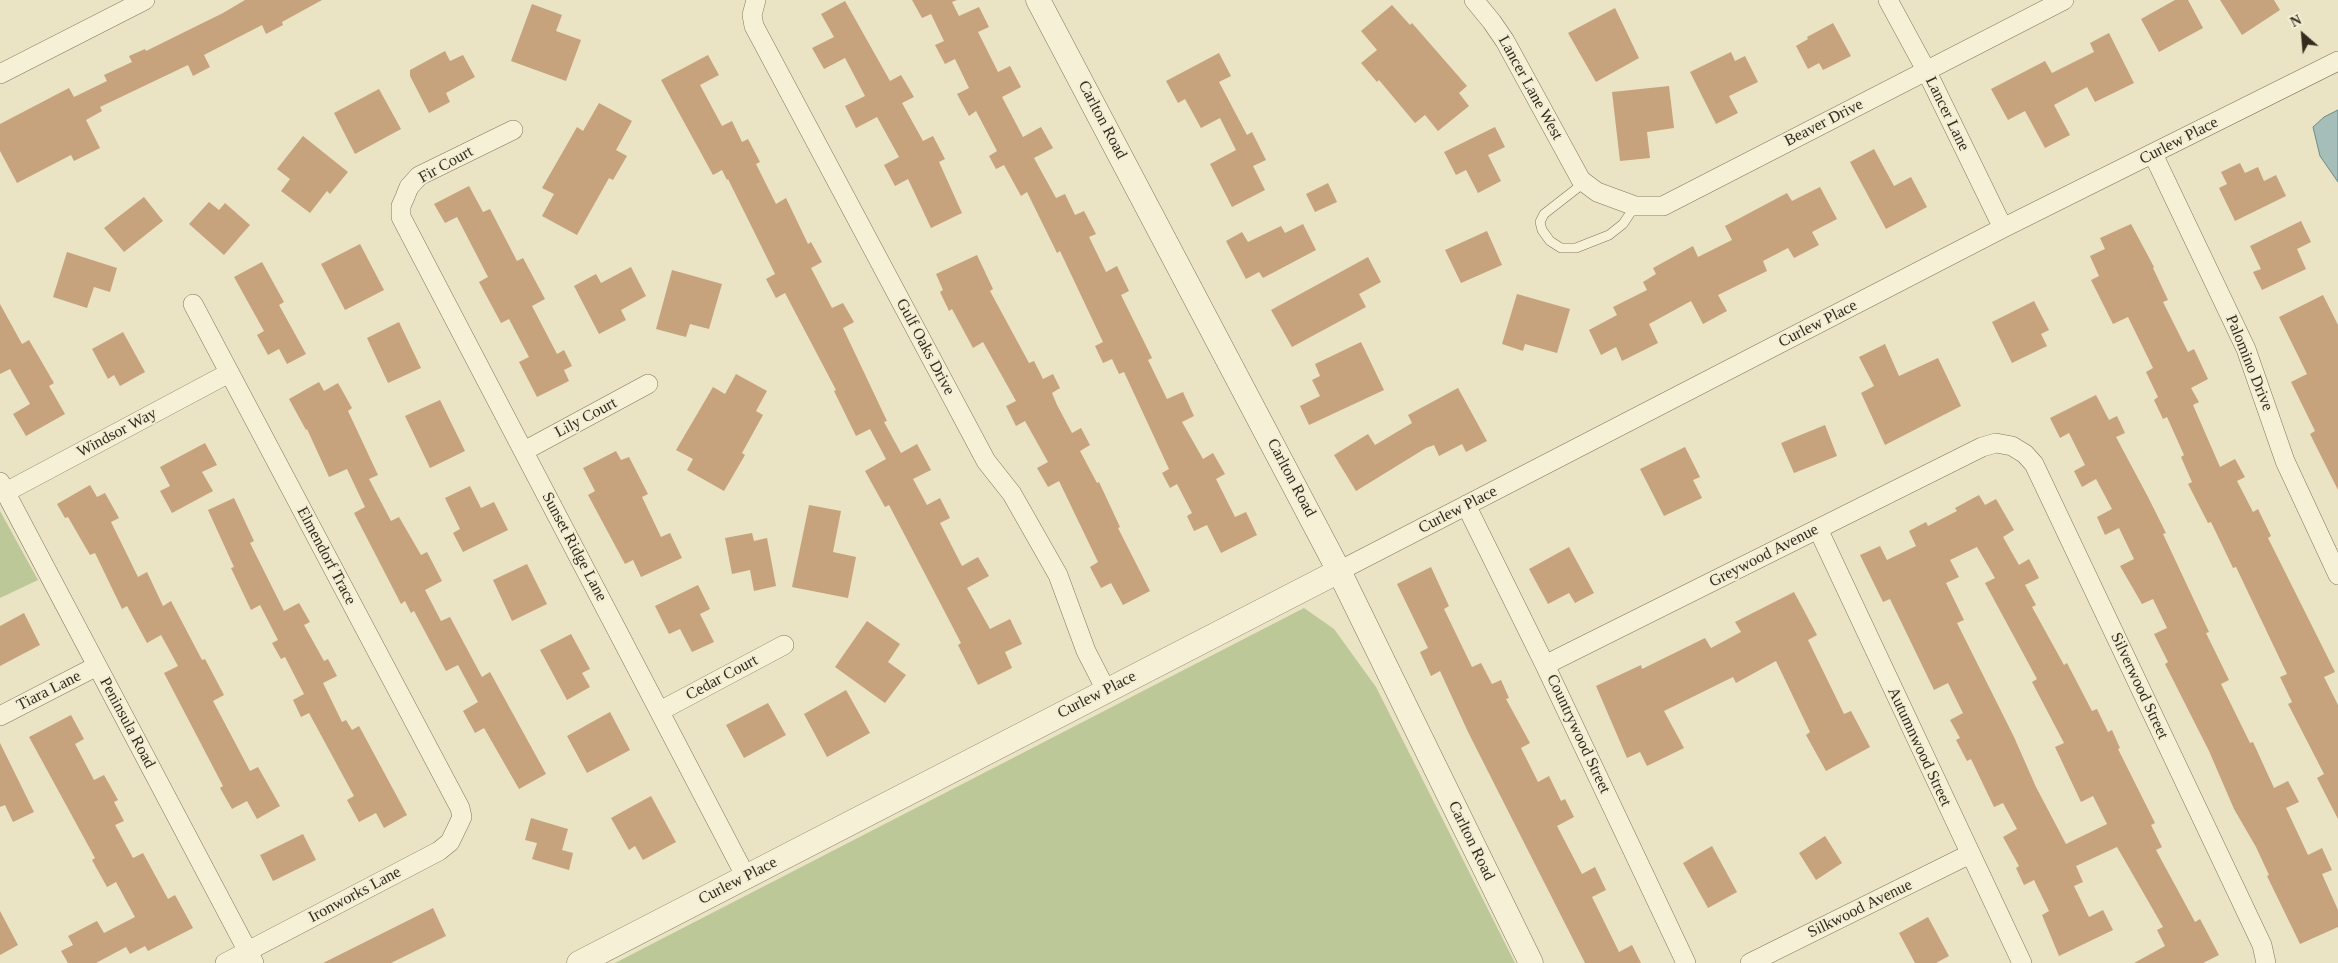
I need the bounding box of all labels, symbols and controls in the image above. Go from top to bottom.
north arrow [2278,10,2328,60]
text: N [2288,12,2304,30]
street label: Lancer Lane West [1493,33,1567,143]
street label: Lancer Lane [1921,74,1973,154]
street label: Carlton Road [1073,78,1131,162]
street label: Beaver Drive [1781,95,1867,151]
street label: Curlew Place [2136,113,2222,169]
street label: Fir Court [415,142,477,188]
street label: Gulf Oaks Drive [891,295,959,399]
street label: Curlew Place [1775,296,1861,352]
street label: Palomino Drive [2221,312,2277,414]
street label: Lily Court [552,394,620,442]
street label: Windsor Way [74,404,160,462]
street label: Carlton Road [1262,436,1320,520]
street label: Curlew Place [1415,482,1501,538]
street label: Sunset Ridge Lane [537,489,611,605]
street label: Elmendorf Trace [292,504,360,608]
street label: Greywood Avenue [1706,520,1822,592]
street label: Silverwood Street [2106,630,2172,742]
street label: Cedar Court [683,651,761,705]
street label: Tiara Lane [14,667,84,715]
street label: Curlew Place [1054,667,1140,723]
street label: Countrywood Street [1542,671,1614,797]
street label: Peninsula Road [95,674,159,772]
street label: Autumnwood Street [1883,684,1955,810]
street label: Carlton Road [1444,798,1498,884]
street label: Curlew Place [695,853,781,909]
street label: Ironworks Lane [306,863,404,927]
street label: Silkwood Avenue [1805,875,1915,943]

